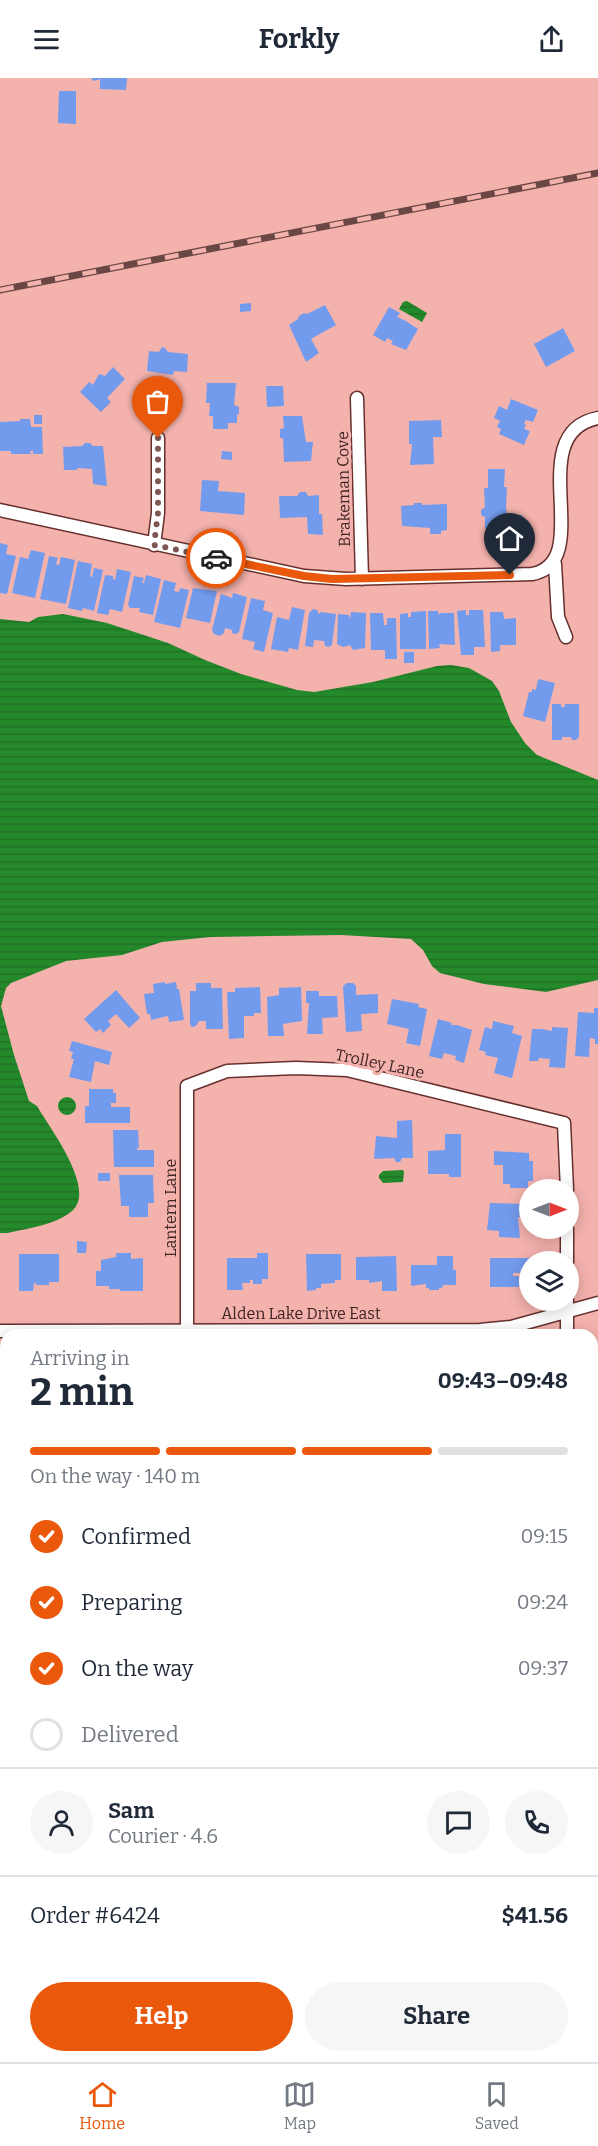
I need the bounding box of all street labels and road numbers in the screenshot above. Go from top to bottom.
street label: Brakeman Cove [333,431,354,547]
street label: Trolley Lane [334,1045,426,1082]
street label: Lantern Lane [161,1159,180,1257]
street label: Alden Lake Drive East [221,1304,381,1323]

